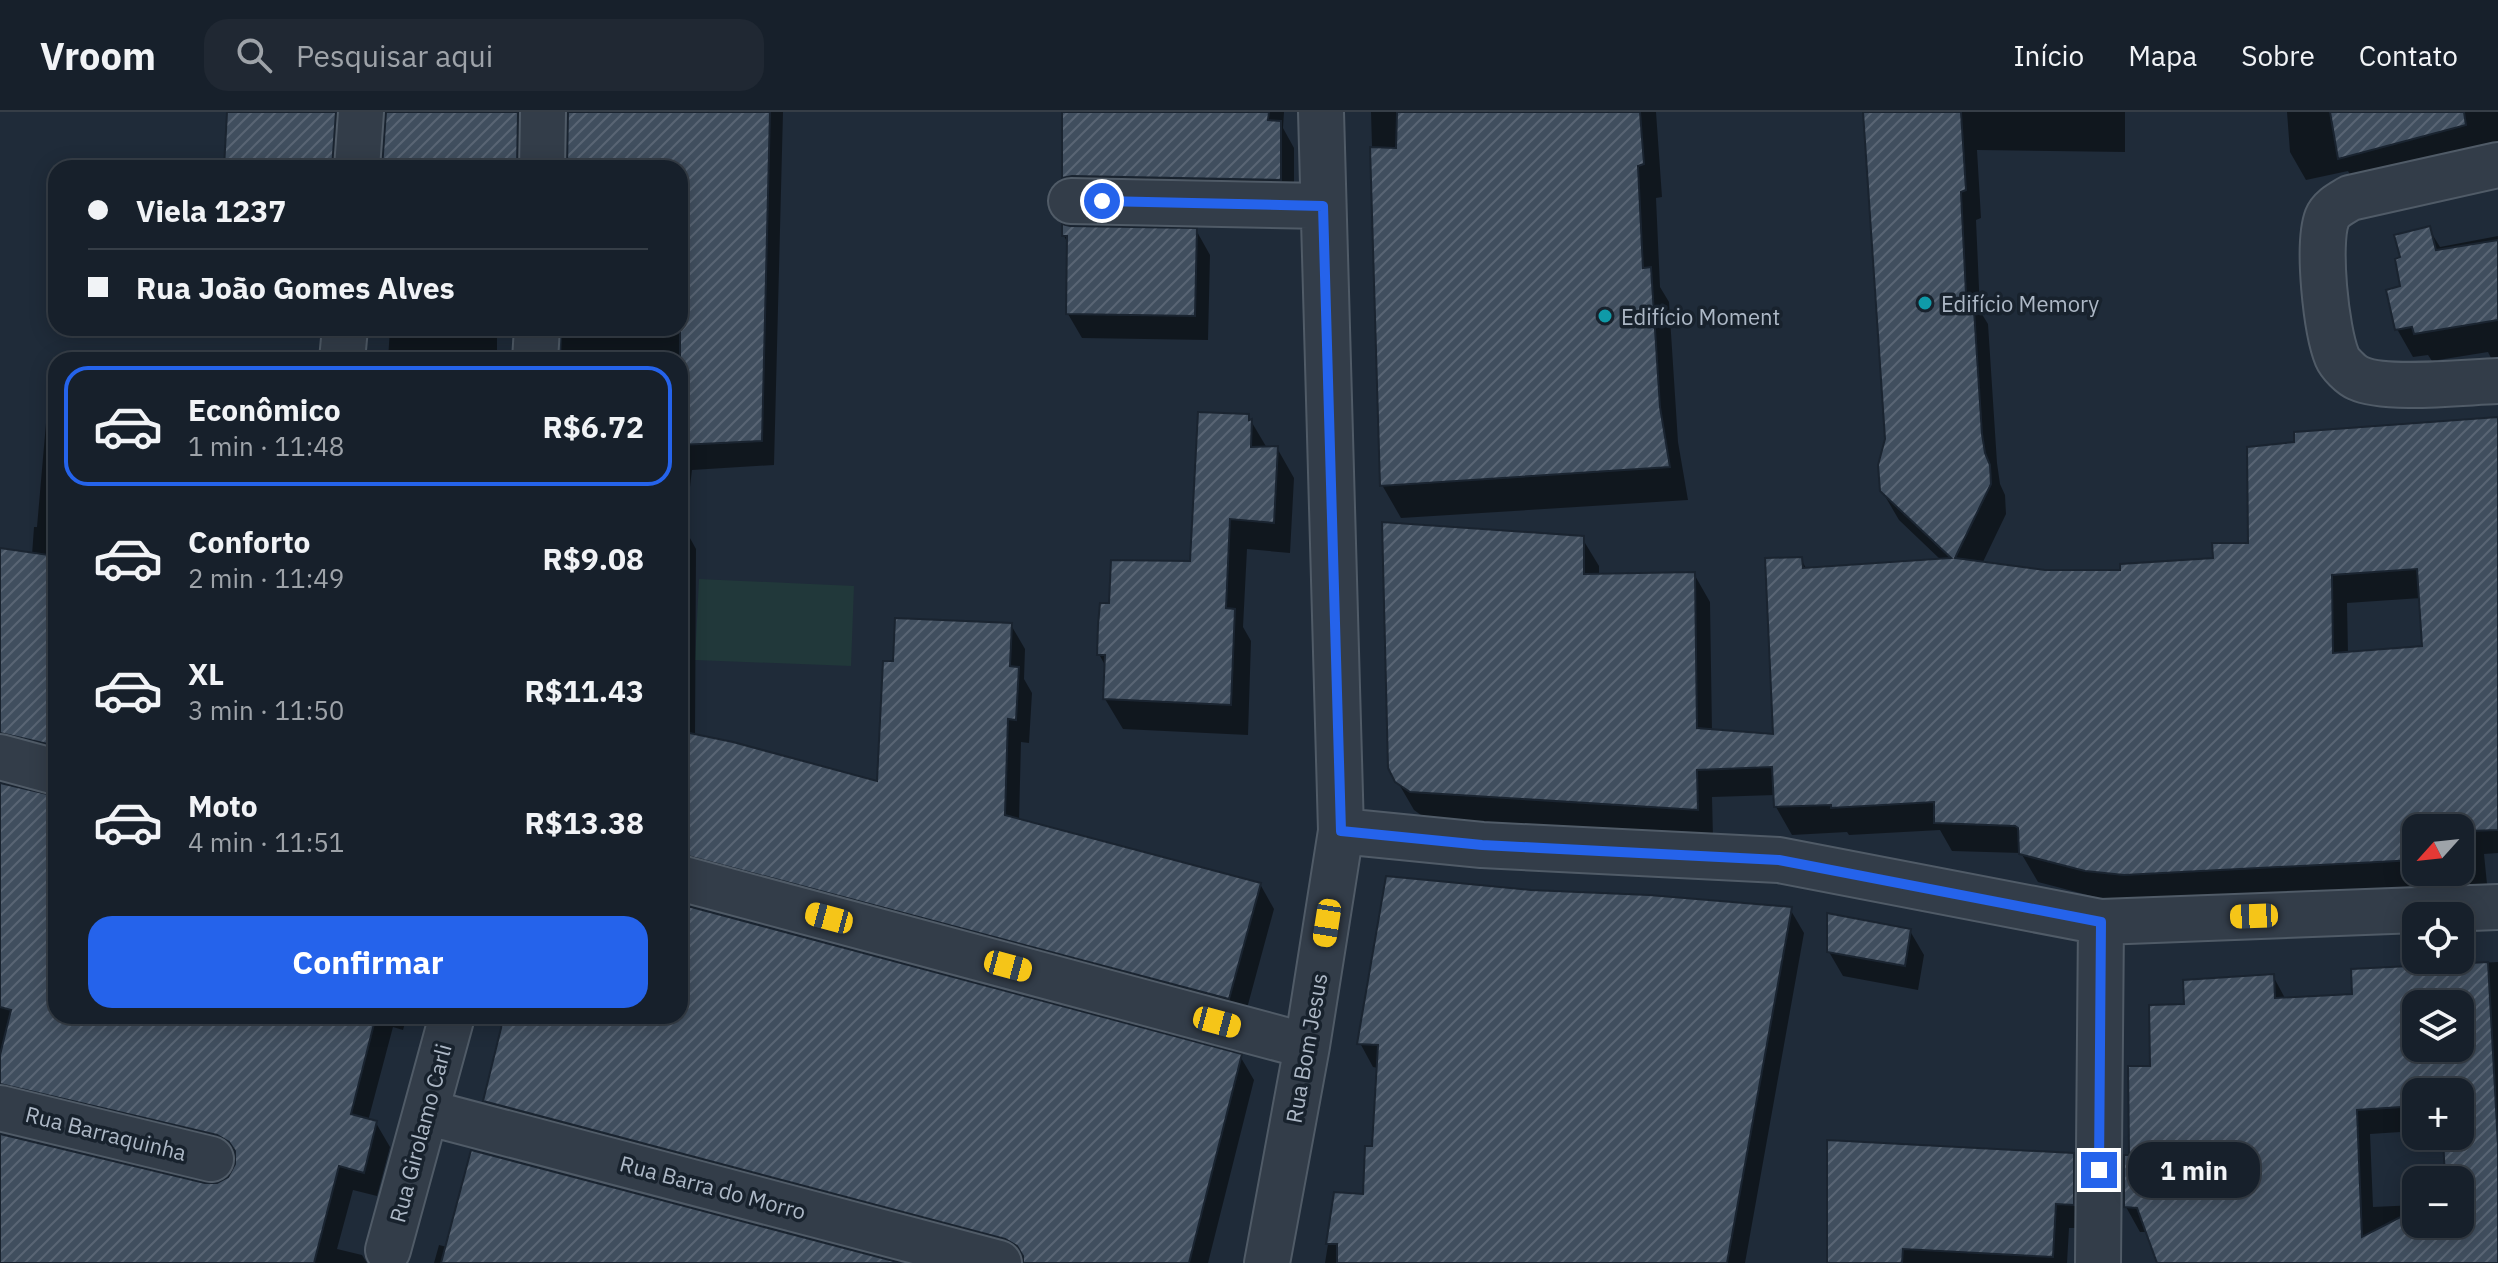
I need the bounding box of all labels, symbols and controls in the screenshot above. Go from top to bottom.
search box [204,19,764,91]
text: Vroom [40,31,156,80]
icon: search [232,33,276,77]
text: Pesquisar aqui [296,36,493,75]
text: Início [2013,37,2084,74]
text: Mapa [2128,37,2197,74]
text: Sobre [2241,37,2315,74]
text: Contato [2359,37,2458,74]
route start [1084,183,1120,219]
text: Viela 1237 [136,191,286,230]
text: Rua João Gomes Alves [136,268,455,307]
place label: Edifício Memory [1941,289,2099,318]
marker: Edifício Memory [1916,294,1934,312]
place label: Edifício Moment [1621,302,1780,331]
marker: Edifício Moment [1596,307,1614,325]
icon: car [92,390,164,462]
text: Econômico [188,390,341,429]
text: R$6.72 [542,407,644,446]
text: 1 min · 11:48 [188,429,344,463]
icon: car [92,522,164,594]
text: Conforto [188,522,311,561]
text: R$9.08 [542,539,644,578]
text: 2 min · 11:49 [188,561,344,595]
icon: car [92,654,164,726]
text: XL [188,654,224,693]
text: R$11.43 [524,671,644,710]
text: 3 min · 11:50 [188,693,344,727]
icon: car [92,786,164,858]
text: Moto [188,786,258,825]
text: R$13.38 [524,803,644,842]
north arrow [2402,814,2474,886]
map controls [2402,814,2474,1238]
text: 4 min · 11:51 [188,825,344,859]
car [1311,897,1343,949]
car [803,900,855,936]
button: locate [2402,902,2474,974]
car [2230,903,2278,929]
button: Confirmar [88,916,648,1008]
car [982,948,1034,984]
street label: Rua Bom Jesus [1279,971,1333,1125]
button: layers [2402,990,2474,1062]
car [1191,1004,1243,1040]
street label: Rua Girolamo Carli [382,1040,458,1226]
button: + [2402,1078,2474,1150]
street label: Rua Barraquinha [22,1099,190,1167]
callout: 1 min [2127,1142,2259,1198]
street label: Rua Barra do Morro [617,1148,809,1226]
route end [2081,1152,2117,1188]
text: 1 min [2160,1153,2228,1187]
button: − [2402,1166,2474,1238]

